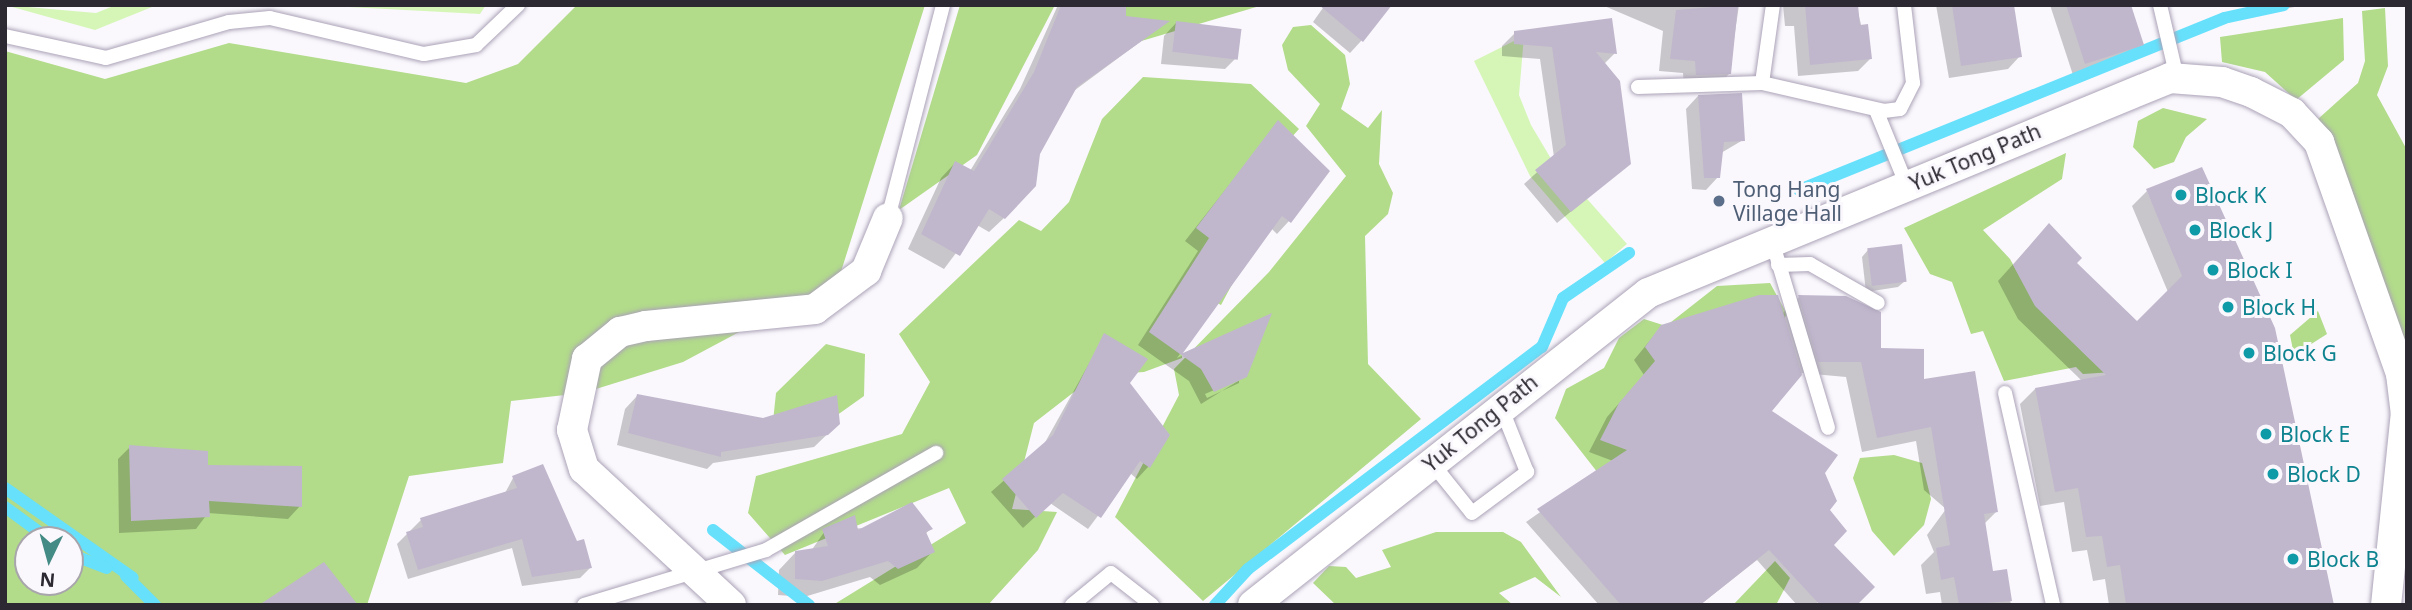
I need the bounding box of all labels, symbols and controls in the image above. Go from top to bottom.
street label: Yuk Tong Path [1906,118,2044,196]
place label: Tong Hang Village Hall [1733,176,1842,226]
place label: Block K [2195,182,2267,208]
marker: Block K [2173,187,2189,203]
marker: Tong Hang Village Hall [1711,193,1727,209]
place label: Block J [2209,217,2273,243]
marker: Block J [2187,222,2203,238]
place label: Block I [2227,257,2293,283]
marker: Block I [2205,262,2221,278]
place label: Block H [2242,294,2316,320]
marker: Block H [2220,299,2236,315]
place label: Block G [2263,340,2337,366]
marker: Block G [2241,345,2257,361]
street label: Yuk Tong Path [1418,369,1542,477]
place label: Block E [2280,421,2350,447]
marker: Block E [2258,426,2274,442]
place label: Block D [2287,461,2361,487]
marker: Block D [2265,466,2281,482]
north arrow [14,526,84,596]
place label: Block B [2307,546,2379,572]
marker: Block B [2285,551,2301,567]
text: N [39,566,56,594]

